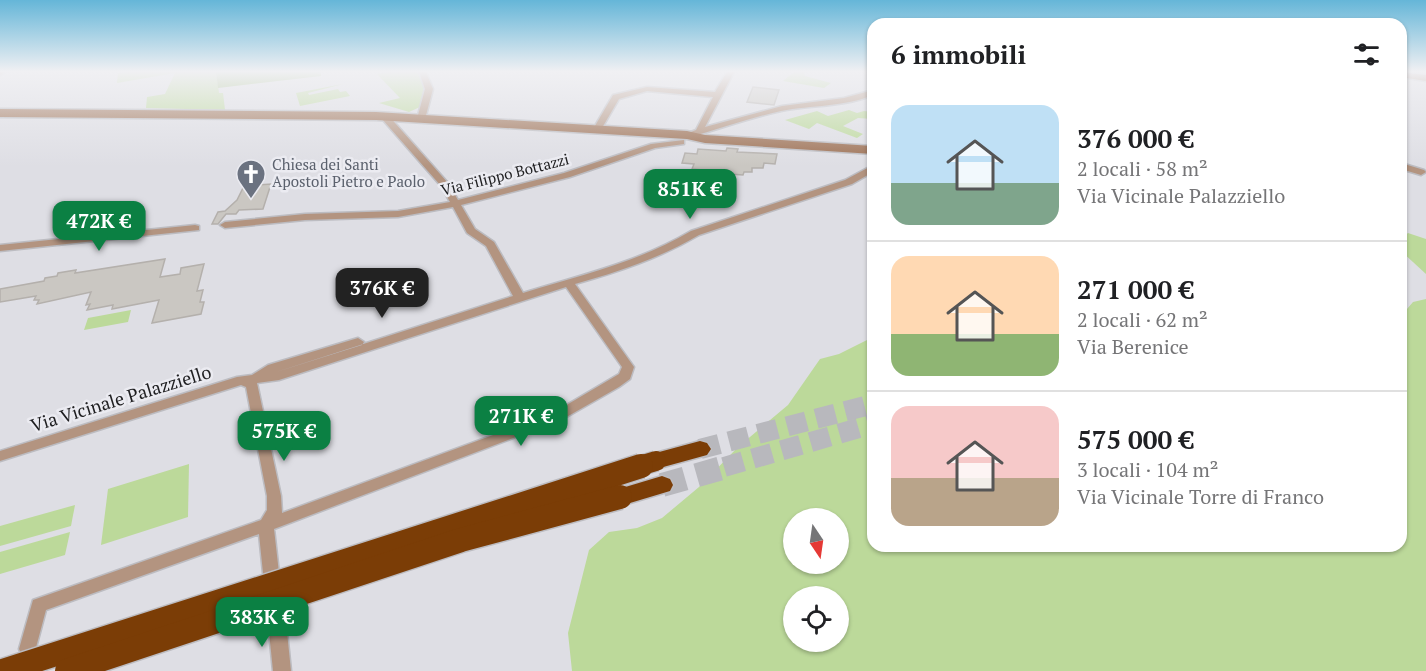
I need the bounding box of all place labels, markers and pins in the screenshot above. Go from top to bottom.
place label: Chiesa dei Santi Apostoli Pietro e Paolo [272,154,425,191]
church icon: Chiesa dei Santi Apostoli Pietro e Paolo [235,158,267,200]
pin: 851K € [641,169,739,220]
pin: 472K € [50,201,148,252]
pin: 376K € [333,268,431,319]
pin: 271K € [472,396,570,447]
pin: 575K € [235,411,333,462]
pin: 383K € [213,597,311,648]

